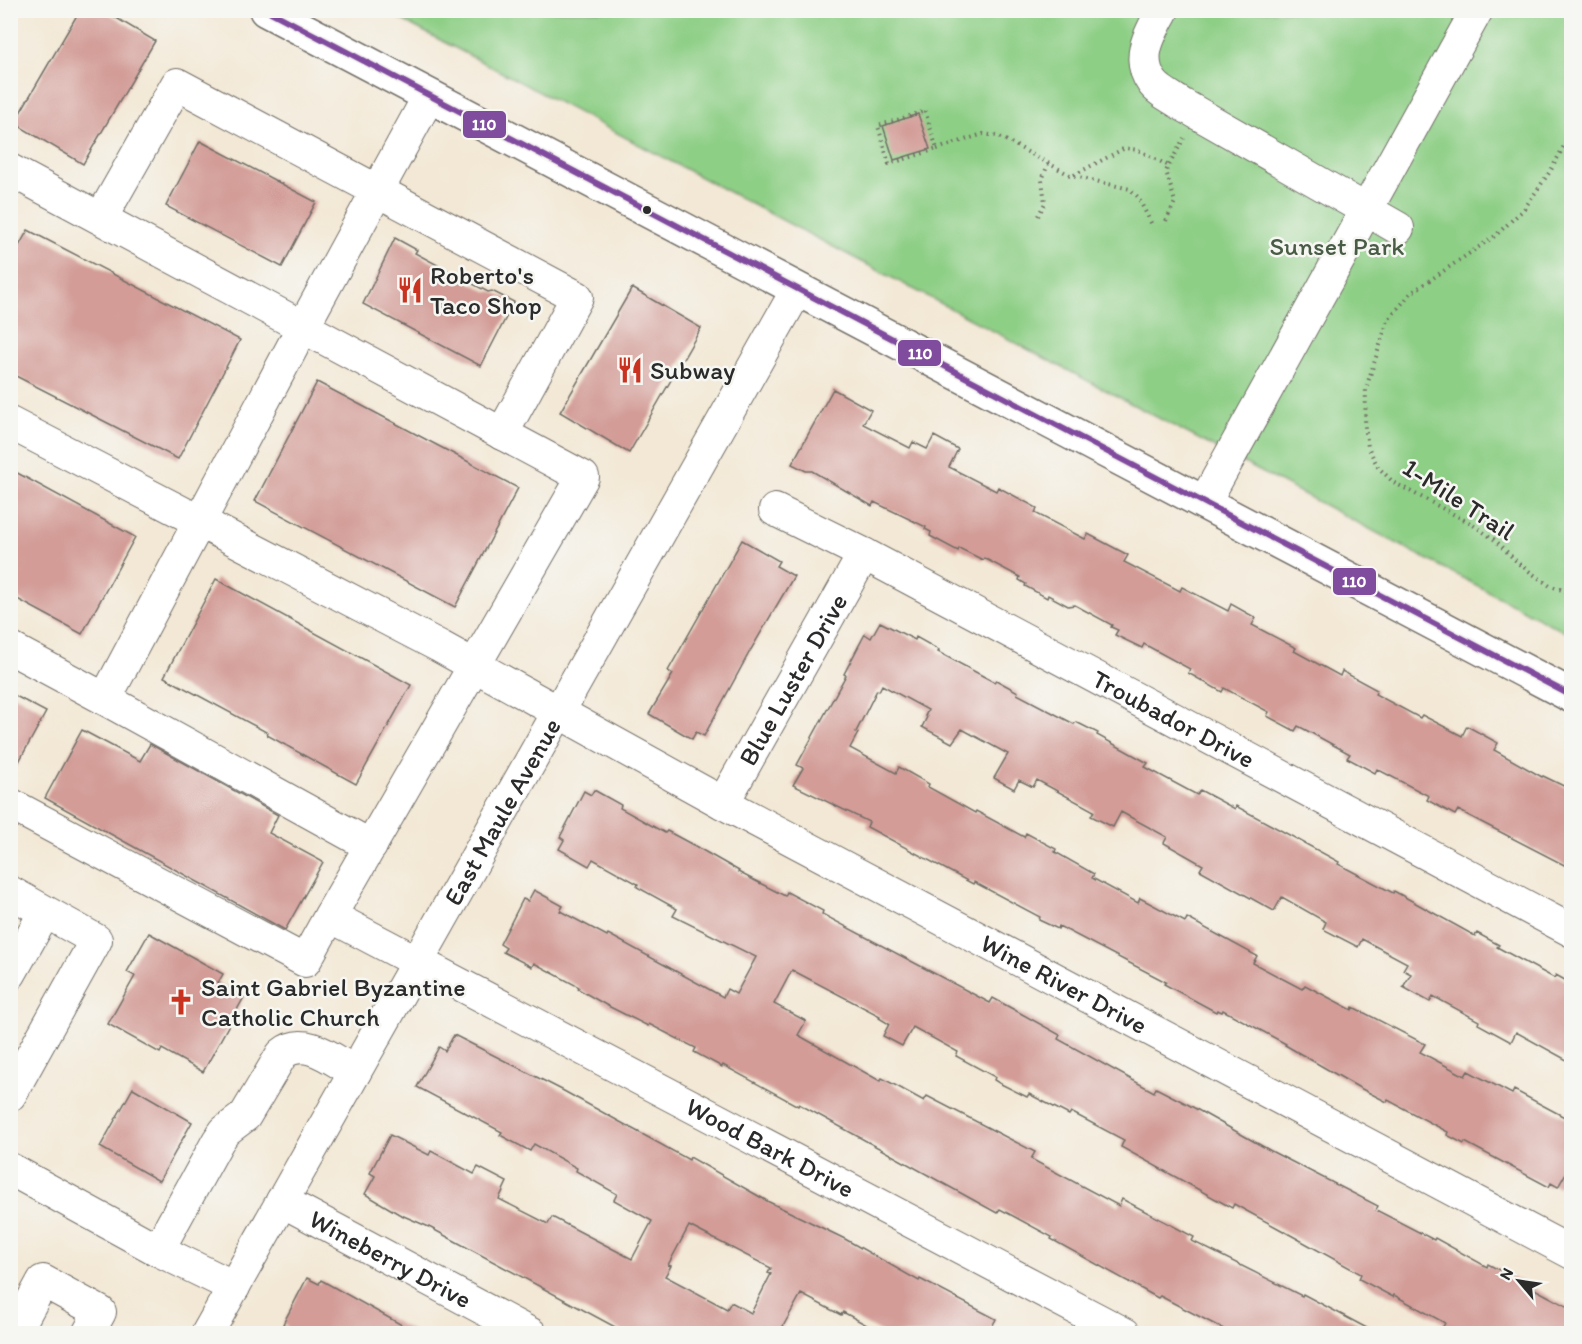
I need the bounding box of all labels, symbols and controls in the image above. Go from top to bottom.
line badge: 110 [462,110,507,139]
text: 110 [472,115,496,134]
unlabelled marker [641,204,653,216]
park label: Sunset Park [1269,230,1405,262]
place label: Roberto's Taco Shop [430,259,542,321]
restaurant icon: Roberto's Taco Shop [395,275,425,305]
line badge: 110 [897,339,942,367]
text: 110 [908,344,932,363]
place label: Subway [650,354,735,386]
restaurant icon: Subway [615,355,645,385]
street label: 1-Mile Trail [1397,451,1521,547]
line badge: 110 [1332,567,1377,596]
text: 110 [1342,572,1366,591]
street label: Blue Luster Drive [732,588,854,771]
street label: Troubador Drive [1087,663,1260,775]
street label: East Maule Avenue [437,712,568,911]
street label: Wine River Drive [975,927,1153,1041]
place label: Saint Gabriel Byzantine Catholic Church [201,971,466,1033]
church icon: Saint Gabriel Byzantine Catholic Church [166,987,196,1017]
street label: Wood Bark Drive [680,1090,860,1205]
street label: Wineberry Drive [304,1203,477,1315]
north arrow [1489,1251,1549,1311]
text: N [1495,1265,1517,1283]

